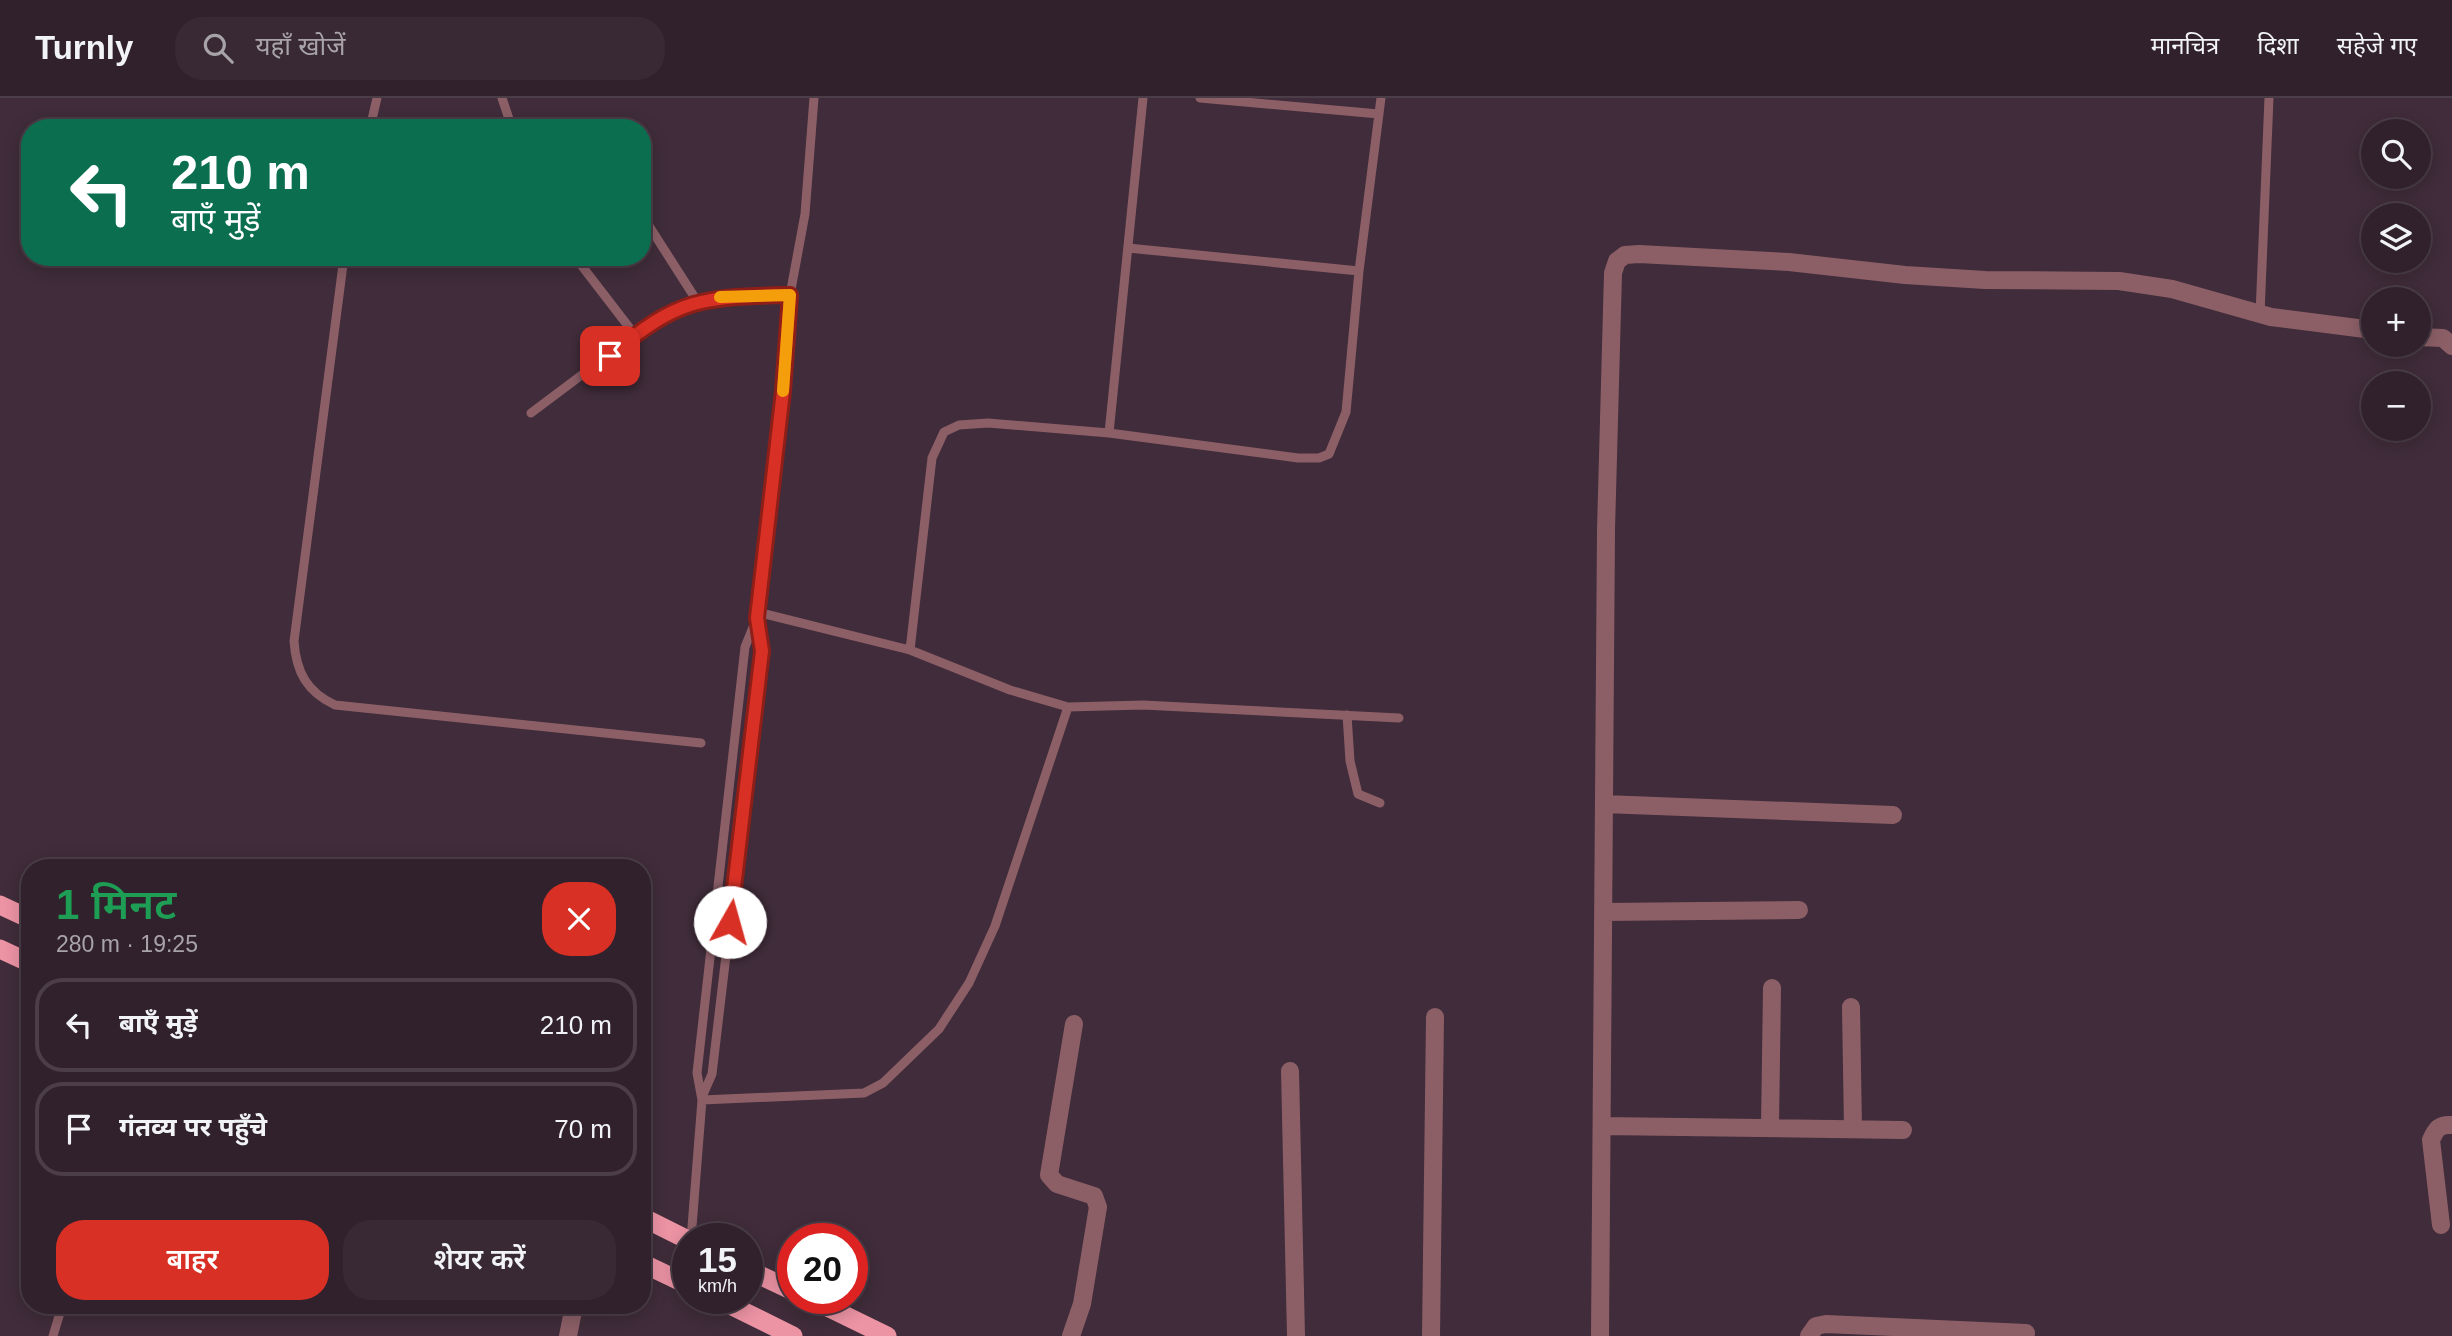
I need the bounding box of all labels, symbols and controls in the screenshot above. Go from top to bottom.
search box [175,17,665,80]
text: Turnly [35,29,133,66]
icon: search [199,29,237,67]
text: यहाँ खोजें [255,31,346,61]
text: मानचित्र [2151,32,2219,59]
text: दिशा [2257,32,2299,59]
text: सहेजे गए [2337,32,2417,59]
map controls [2361,119,2431,441]
button: search [2361,119,2431,189]
text: 210 m [171,145,310,199]
icon: left [56,147,147,238]
text: बाएँ मुड़ें [171,202,260,238]
button: layers [2361,203,2431,273]
button: + [2361,287,2431,357]
pin [580,326,640,386]
icon: arrive [591,337,629,375]
button: − [2361,371,2431,441]
text: 1 मिनट [56,881,176,928]
button: close [542,882,616,956]
position arrow [693,885,767,959]
text: 280 m · 19:25 [56,931,198,957]
icon: left [60,1006,98,1044]
text: बाएँ मुड़ें [119,1008,198,1038]
text: 210 m [540,1010,612,1040]
icon: arrive [60,1110,98,1148]
text: गंतव्य पर पहुँचे [119,1112,267,1142]
text: 70 m [554,1114,612,1144]
button: बाहर [56,1220,329,1300]
button: शेयर करें [343,1220,616,1300]
speed limit sign: 20 [777,1223,868,1314]
text: 15 [698,1240,737,1279]
text: km/h [698,1276,737,1296]

